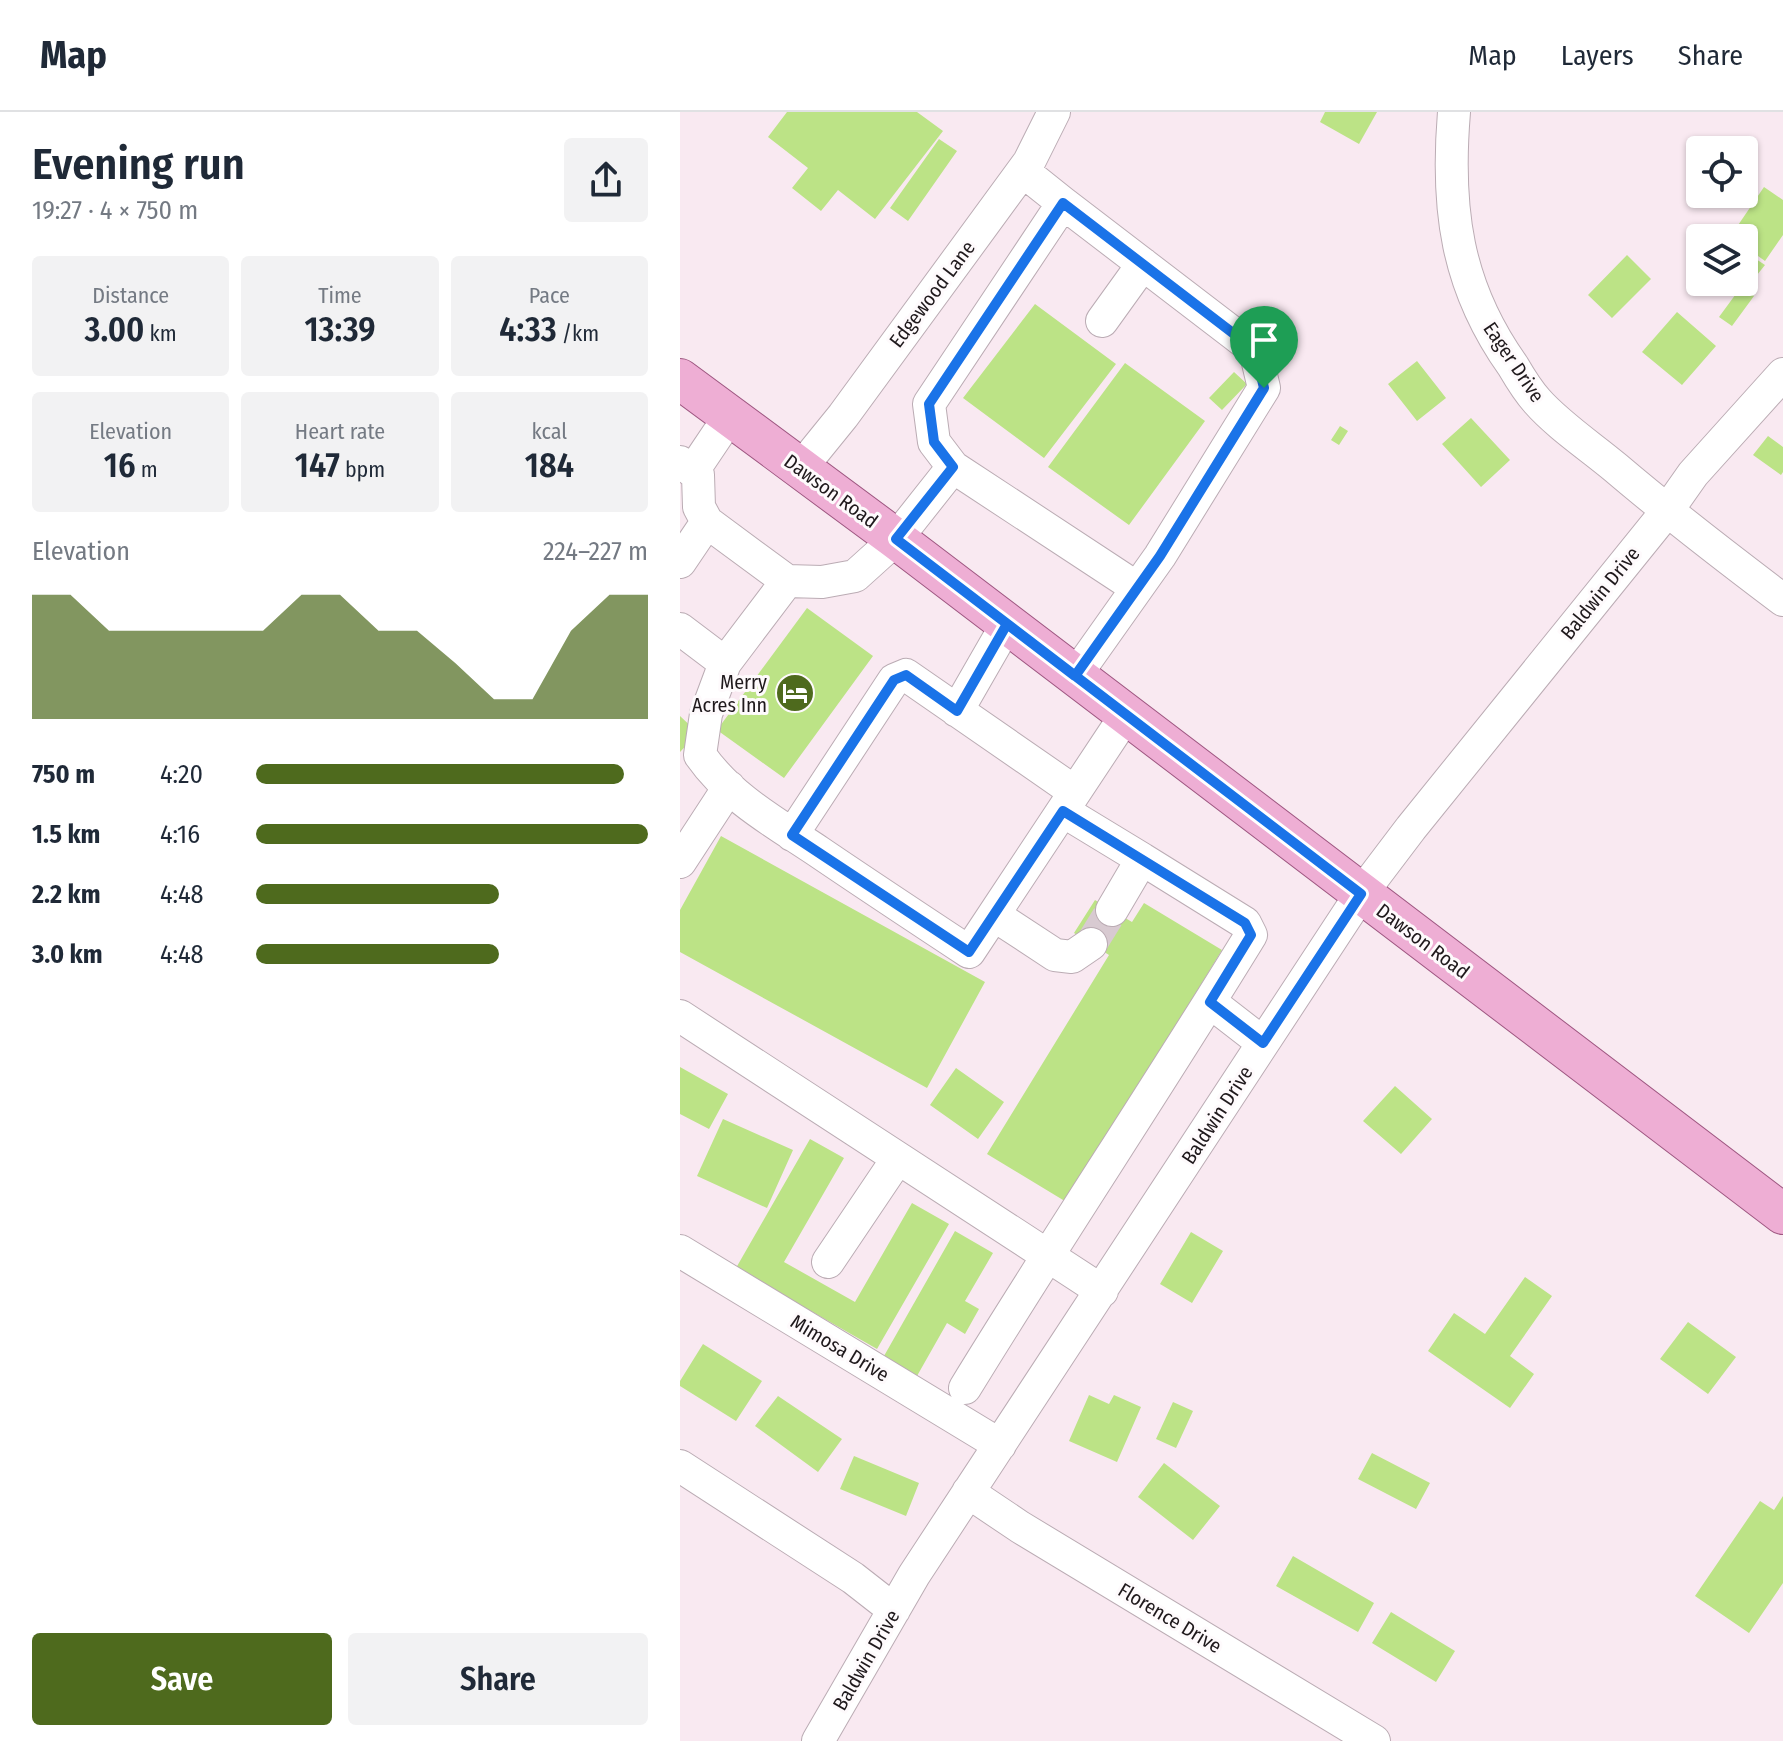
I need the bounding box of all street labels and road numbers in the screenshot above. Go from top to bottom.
street label: Edgewood Lane [884,236,980,352]
street label: Eager Drive [1478,317,1550,407]
street label: Dawson Road [779,449,883,533]
street label: Baldwin Drive [1555,542,1645,644]
street label: Dawson Road [1372,898,1474,984]
street label: Baldwin Drive [1176,1061,1258,1169]
street label: Mimosa Drive [787,1309,893,1387]
street label: Florence Drive [1114,1578,1226,1658]
street label: Baldwin Drive [828,1605,904,1715]

